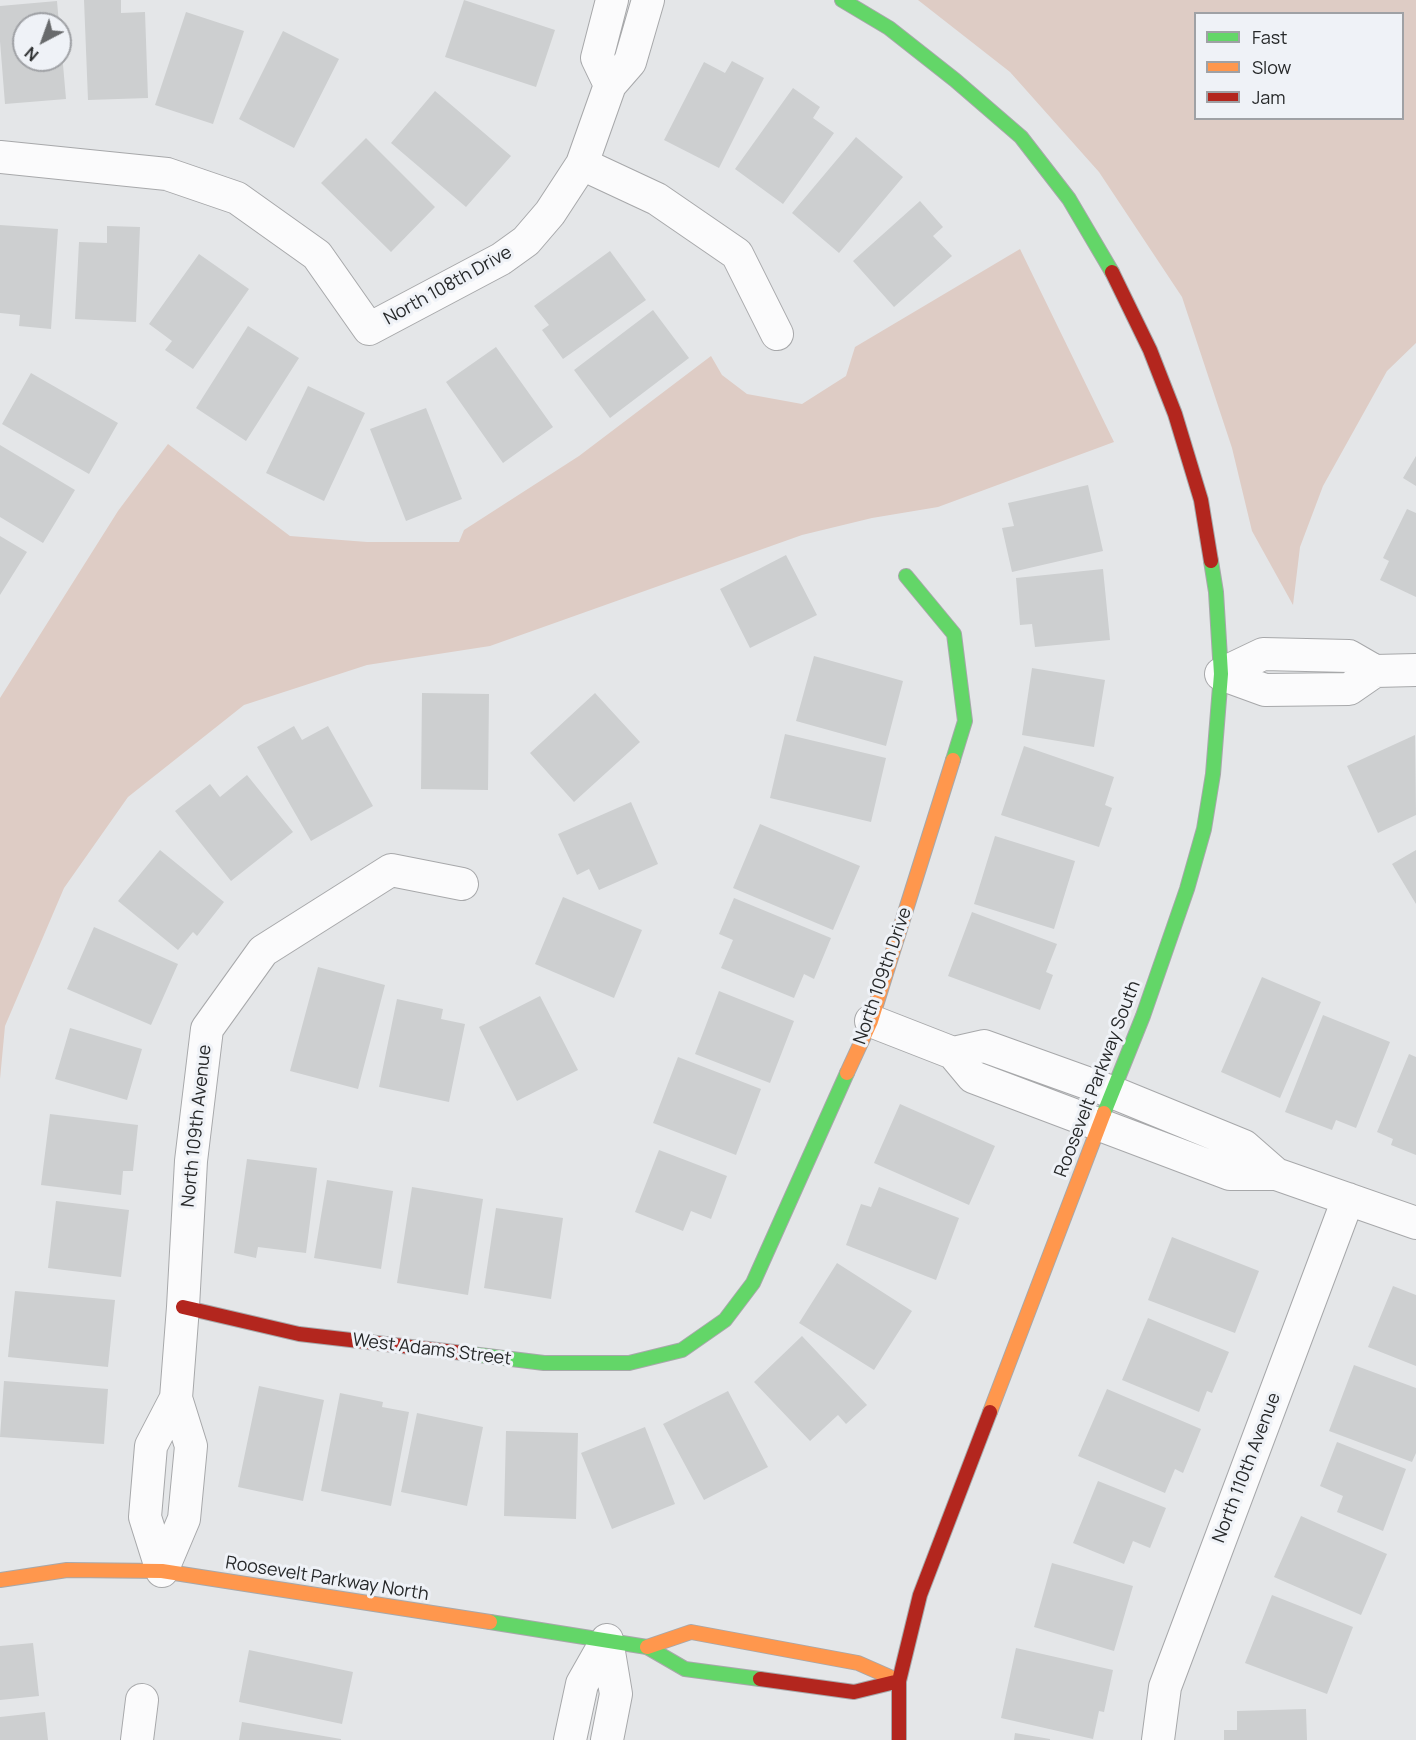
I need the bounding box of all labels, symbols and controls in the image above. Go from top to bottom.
north arrow [12,12,72,72]
legend [1194,12,1404,120]
text: Fast [1252,25,1287,49]
text: N [20,42,43,66]
text: Slow [1252,55,1291,79]
text: Jam [1252,85,1286,109]
street label: North 108th Drive [380,242,516,330]
street label: North 109th Drive [849,905,917,1047]
street label: Roosevelt Parkway South [1051,978,1145,1180]
street label: North 109th Avenue [178,1044,216,1208]
street label: West Adams Street [351,1330,513,1370]
street label: North 110th Avenue [1208,1390,1286,1546]
street label: Roosevelt Parkway North [224,1552,430,1606]

